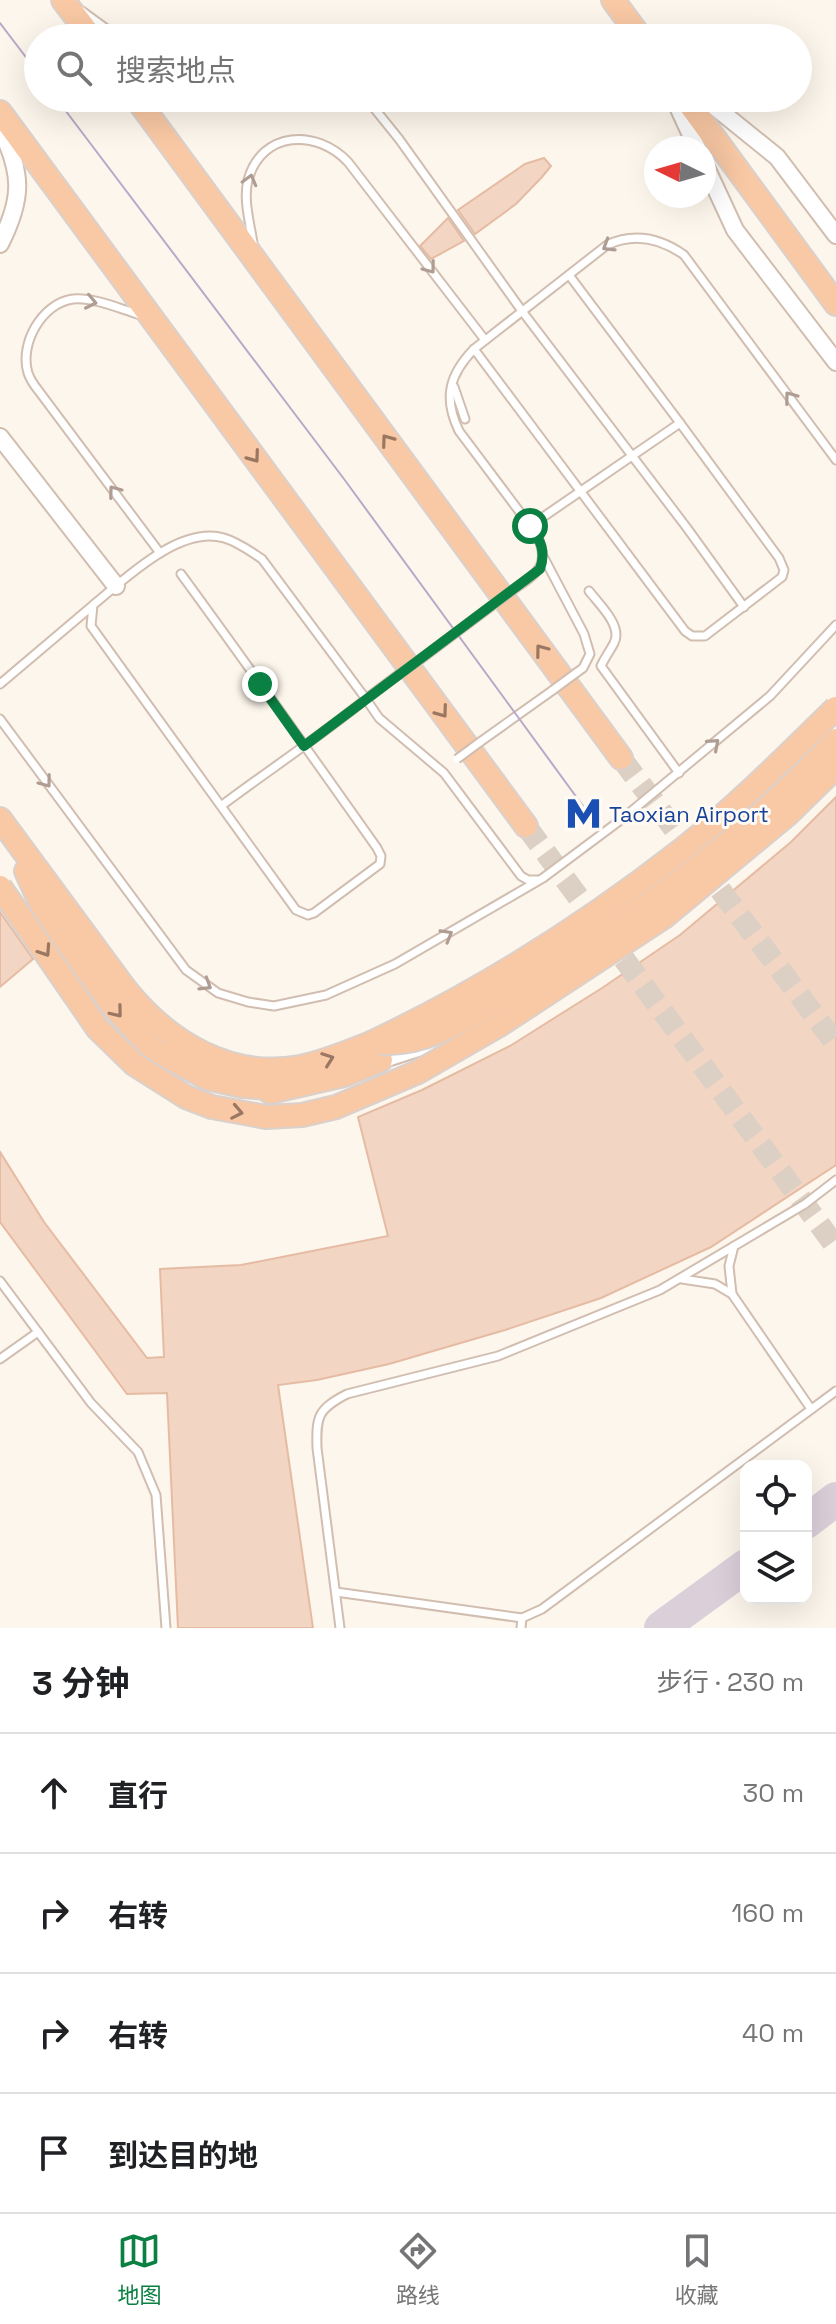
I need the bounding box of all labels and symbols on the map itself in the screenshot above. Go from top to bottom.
north arrow [644,136,716,208]
one-way arrow [241,174,258,188]
one-way arrow [602,237,617,252]
one-way arrow [420,259,434,274]
one-way arrow [83,293,97,310]
one-way arrow [785,392,799,406]
one-way arrow [383,434,397,449]
one-way arrow [245,449,259,463]
one-way arrow [109,485,123,500]
route start [512,508,548,544]
one-way arrow [536,644,550,659]
route end [242,666,278,702]
one-way arrow [432,703,447,717]
one-way arrow [705,739,720,754]
one-way arrow [37,773,51,788]
metro station icon: Taoxian Airport [564,795,602,833]
place label: Taoxian Airport [609,800,769,828]
one-way arrow [438,929,453,945]
one-way arrow [35,942,50,956]
one-way arrow [198,976,212,991]
one-way arrow [108,1003,122,1018]
one-way arrow [320,1052,334,1069]
one-way arrow [230,1103,244,1120]

